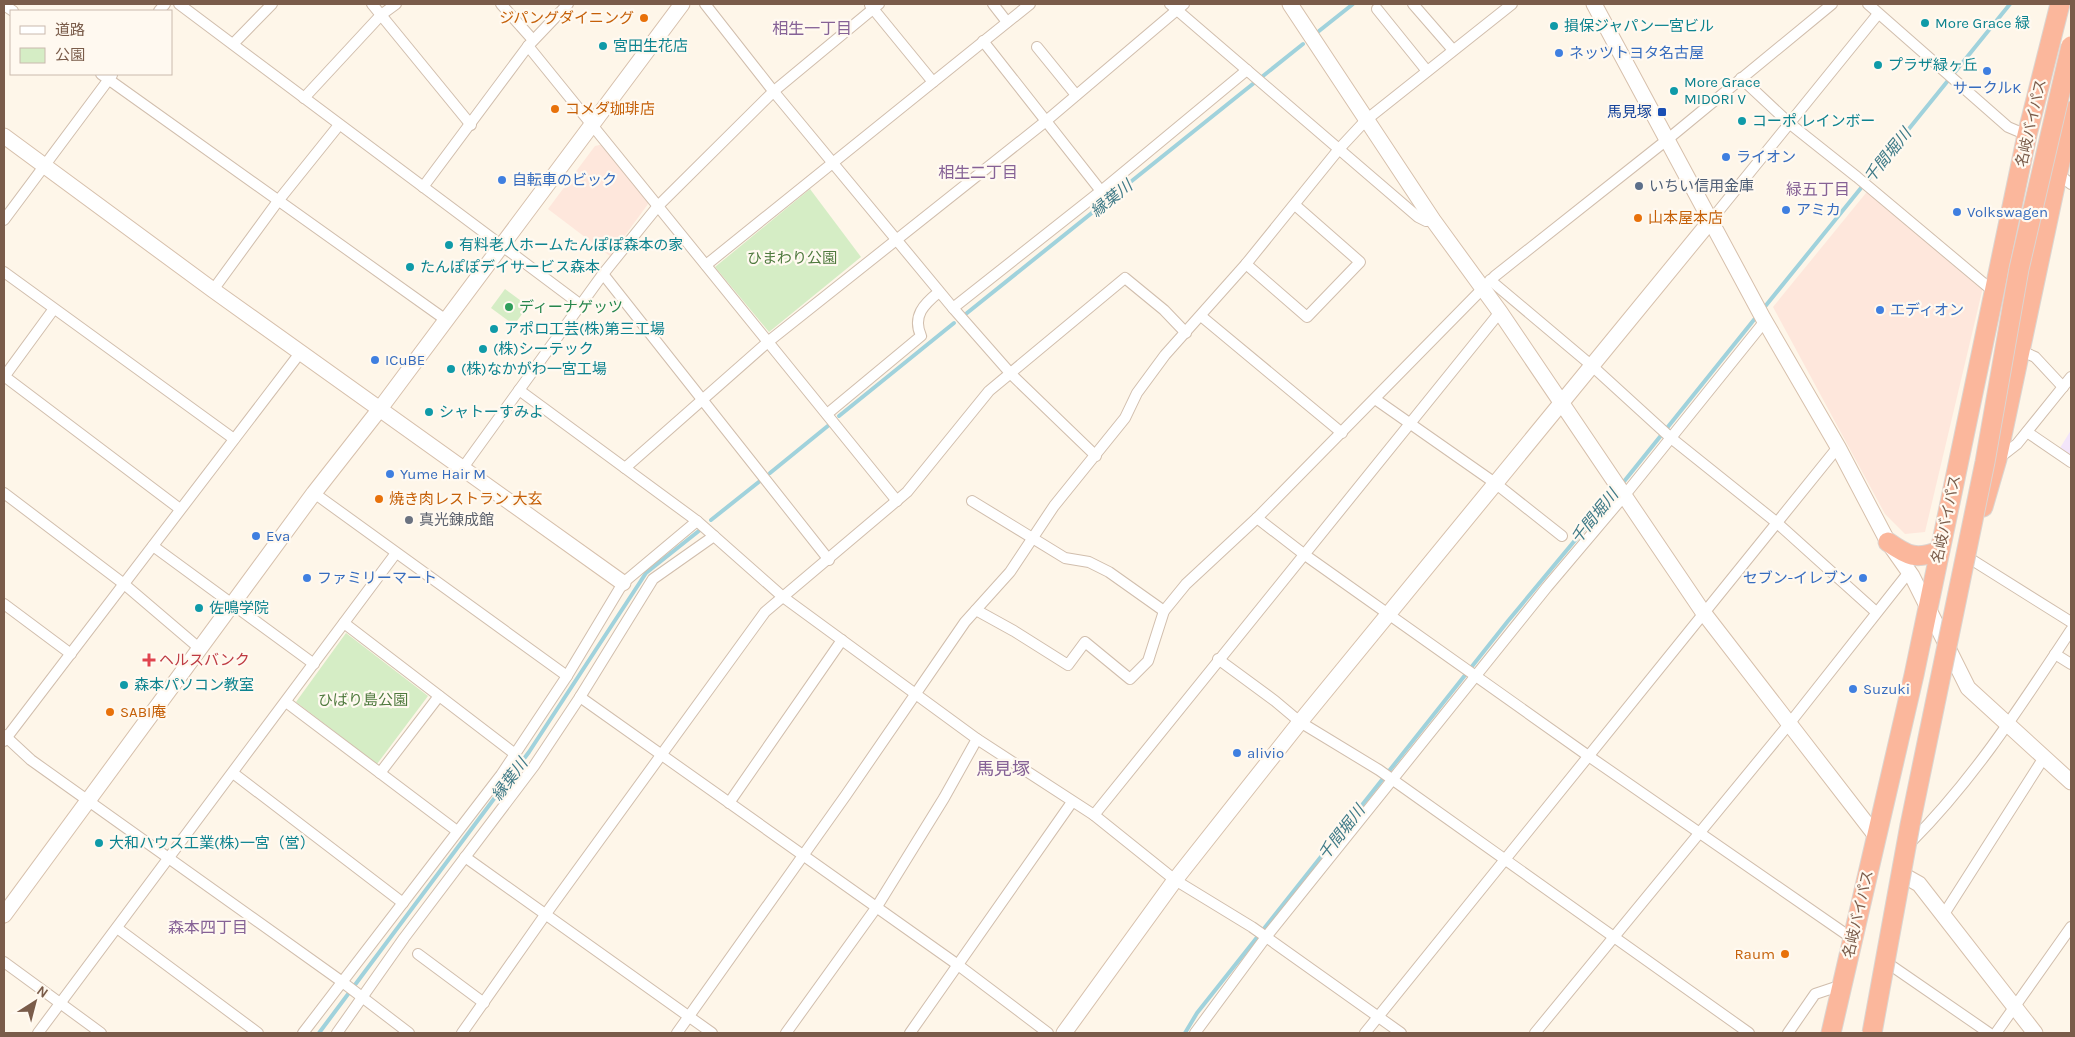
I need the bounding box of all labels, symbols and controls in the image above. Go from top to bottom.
place label: ジパングダイニング [499,9,634,27]
legend [10,10,172,75]
marker: ジパングダイニング [638,12,650,24]
place label: More Grace 緑 [1935,14,2030,32]
place label: 損保ジャパン一宮ビル [1564,17,1714,35]
marker: More Grace 緑 [1919,17,1931,29]
district label: 相生一丁目 [772,19,852,38]
marker: 損保ジャパン一宮ビル [1548,20,1560,32]
text: 道路 [55,21,85,39]
place label: 宮田生花店 [613,37,688,55]
marker: 宮田生花店 [597,40,609,52]
place label: ネッツトヨタ名古屋 [1569,44,1704,62]
text: 公園 [55,46,85,64]
marker: ネッツトヨタ名古屋 [1553,47,1565,59]
place label: プラザ緑ヶ丘 [1888,56,1978,74]
marker: プラザ緑ヶ丘 [1872,59,1884,71]
marker: サークルK [1981,65,1993,77]
place label: More Grace MIDORI V [1684,73,1760,108]
street label: 名岐バイパス [2012,77,2050,169]
place label: サークルK [1953,79,2021,97]
marker: More Grace MIDORI V [1668,85,1680,97]
place label: コメダ珈琲店 [565,100,655,118]
marker: コメダ珈琲店 [549,103,561,115]
place label: 馬見塚 [1607,103,1652,121]
marker: 馬見塚 [1656,106,1668,118]
place label: コーポ レインボー [1752,112,1876,130]
marker: コーポ レインボー [1736,115,1748,127]
water label: 千間堀川 [1860,123,1916,186]
place label: ライオン [1736,148,1796,166]
marker: ライオン [1720,151,1732,163]
district label: 相生二丁目 [938,163,1018,182]
place label: 自転車のビック [512,171,617,189]
marker: 自転車のビック [496,174,508,186]
water label: 縁葉川 [1087,175,1137,221]
place label: いちい信用金庫 [1649,177,1754,195]
marker: いちい信用金庫 [1633,180,1645,192]
district label: 緑五丁目 [1786,180,1850,199]
place label: アミカ [1796,201,1841,219]
place label: Volkswagen [1967,203,2048,221]
marker: アミカ [1780,204,1792,216]
marker: Volkswagen [1951,206,1963,218]
place label: 山本屋本店 [1648,209,1723,227]
marker: 山本屋本店 [1632,212,1644,224]
place label: 有料老人ホームたんぽぽ森本の家 [459,236,684,254]
marker: 有料老人ホームたんぽぽ森本の家 [443,239,455,251]
park label: ひまわり公園 [747,249,837,267]
place label: たんぽぽデイサービス森本 [420,258,600,276]
marker: たんぽぽデイサービス森本 [404,261,416,273]
place label: ディーナゲッツ [519,298,623,316]
marker: ディーナゲッツ [503,301,515,313]
place label: エディオン [1890,301,1964,319]
marker: エディオン [1874,304,1886,316]
place label: アポロ工芸(株)第三工場 [504,320,665,338]
marker: アポロ工芸(株)第三工場 [488,323,500,335]
place label: (株)シーテック [493,340,594,358]
marker: (株)シーテック [477,343,489,355]
place label: ICuBE [385,351,425,369]
marker: ICuBE [369,354,381,366]
place label: (株)なかがわ一宮工場 [461,360,607,378]
marker: (株)なかがわ一宮工場 [445,363,457,375]
place label: シャトーすみよ [439,403,544,421]
marker: シャトーすみよ [423,406,435,418]
place label: Yume Hair M [400,465,486,483]
marker: Yume Hair M [384,468,396,480]
street label: 名岐バイパス [1928,473,1964,565]
water label: 千間堀川 [1567,484,1623,547]
place label: 焼き肉レストラン 大玄 [389,490,543,508]
marker: 焼き肉レストラン 大玄 [373,493,385,505]
place label: 真光錬成館 [419,511,494,529]
marker: 真光錬成館 [403,514,415,526]
place label: Eva [266,527,290,545]
marker: Eva [250,530,262,542]
place label: ファミリーマート [317,569,437,587]
place label: セブン-イレブン [1743,569,1853,587]
marker: ファミリーマート [301,572,313,584]
marker: セブン-イレブン [1857,572,1869,584]
place label: 佐鳴学院 [209,599,269,617]
marker: 佐鳴学院 [193,602,205,614]
place label: ヘルスバンク [159,651,250,669]
marker: ヘルスバンク [143,654,155,666]
place label: 森本パソコン教室 [134,676,254,694]
marker: 森本パソコン教室 [118,679,130,691]
place label: Suzuki [1863,680,1910,698]
marker: Suzuki [1847,683,1859,695]
park label: ひばり島公園 [318,691,408,709]
place label: SABI庵 [120,703,166,721]
marker: SABI庵 [104,706,116,718]
place label: alivio [1247,744,1284,762]
marker: alivio [1231,747,1243,759]
water label: 縁葉川 [487,753,533,804]
district label: 馬見塚 [976,758,1030,780]
water label: 千間堀川 [1314,800,1370,863]
place label: 大和ハウス工業(株)一宮（営） [109,834,315,852]
marker: 大和ハウス工業(株)一宮（営） [93,837,105,849]
street label: 名岐バイパス [1839,868,1877,960]
district label: 森本四丁目 [168,918,248,937]
place label: Raum [1734,945,1775,963]
marker: Raum [1779,948,1791,960]
north arrow [10,977,60,1027]
text: N [33,982,51,1002]

